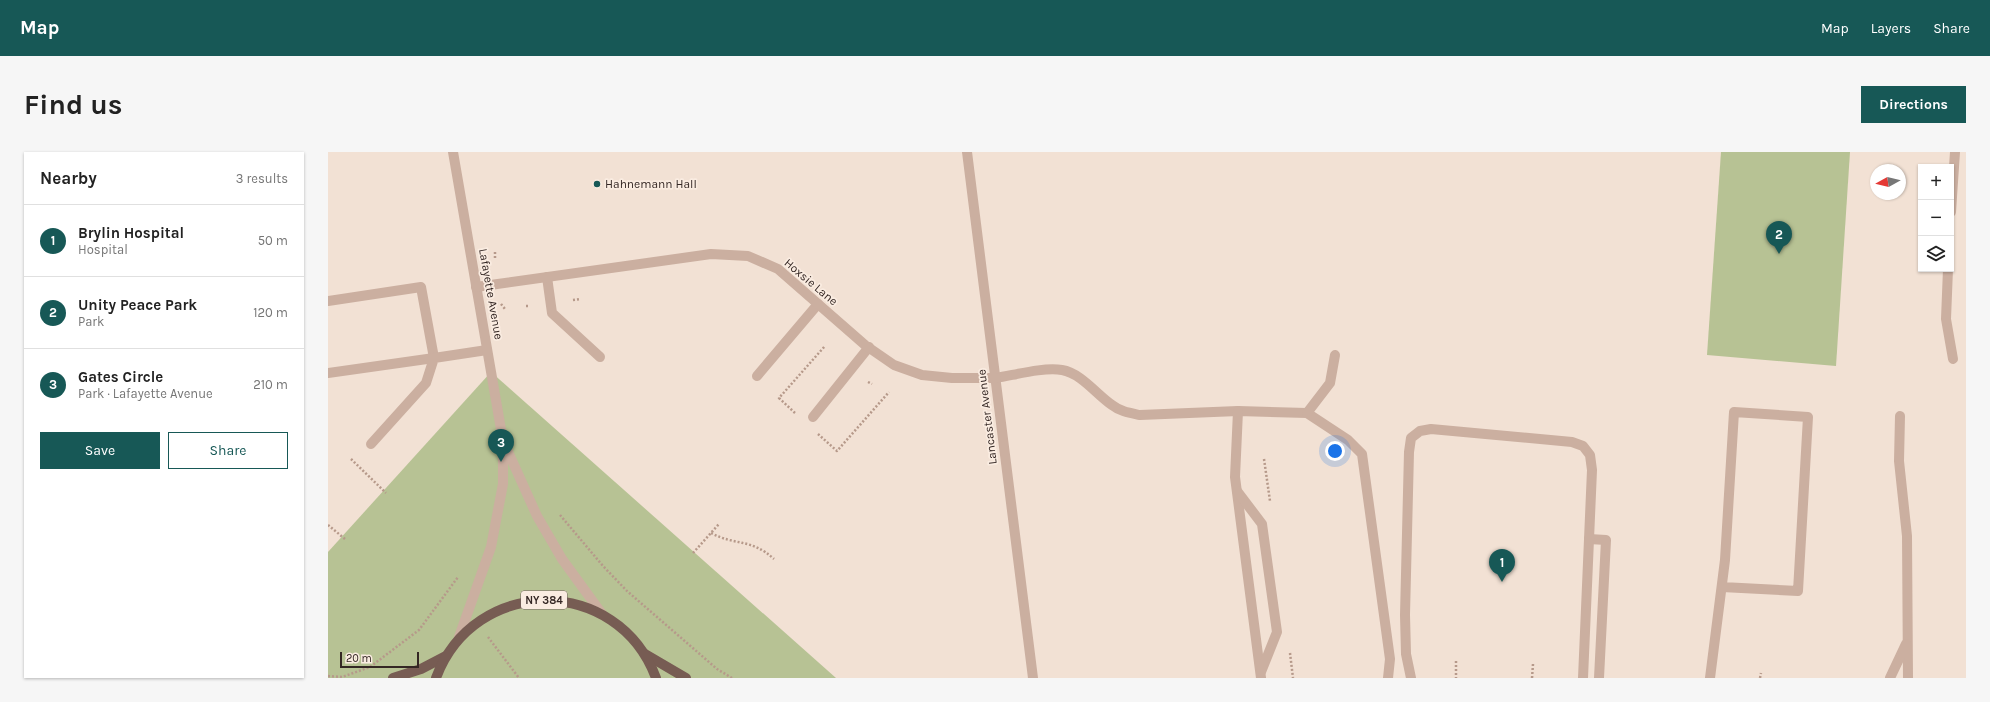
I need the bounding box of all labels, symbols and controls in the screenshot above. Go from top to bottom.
text: Map [20,17,59,39]
text: Map [1821,20,1849,37]
text: Layers [1871,20,1911,37]
text: Share [1933,20,1970,37]
button: Directions [1861,86,1966,123]
text: Find us [24,88,123,121]
north arrow [1870,164,1906,200]
map controls [1918,164,1954,272]
button: + [1918,164,1954,200]
text: Nearby [40,168,97,188]
text: 3 results [236,171,288,186]
place label: Hahnemann Hall [605,177,697,191]
marker: Hahnemann Hall [592,179,602,189]
button: − [1918,200,1954,236]
pin: 2 [1766,221,1792,254]
text: Brylin Hospital [78,224,184,242]
text: 1 [51,233,55,248]
text: 50 m [258,233,288,248]
button: layers [1918,236,1954,272]
text: Hospital [78,242,128,257]
street label: Lafayette Avenue [476,247,506,341]
street label: Hoxsie Lane [782,256,840,308]
text: Unity Peace Park [78,296,197,314]
text: 2 [49,305,57,320]
text: 120 m [253,305,288,320]
text: Park [78,314,104,329]
text: Gates Circle [78,368,163,386]
street label: Lancaster Avenue [974,369,1000,465]
text: 3 [49,377,57,392]
text: 210 m [253,377,288,392]
text: Park · Lafayette Avenue [78,386,213,401]
pin: 3 [488,429,514,462]
button: Save [40,432,160,469]
button: Share [168,432,288,469]
your location [1325,441,1345,461]
pin: 1 [1489,549,1515,582]
road number: NY 384 [521,591,567,609]
scale bar [340,650,419,669]
text: 20 m [346,652,372,665]

